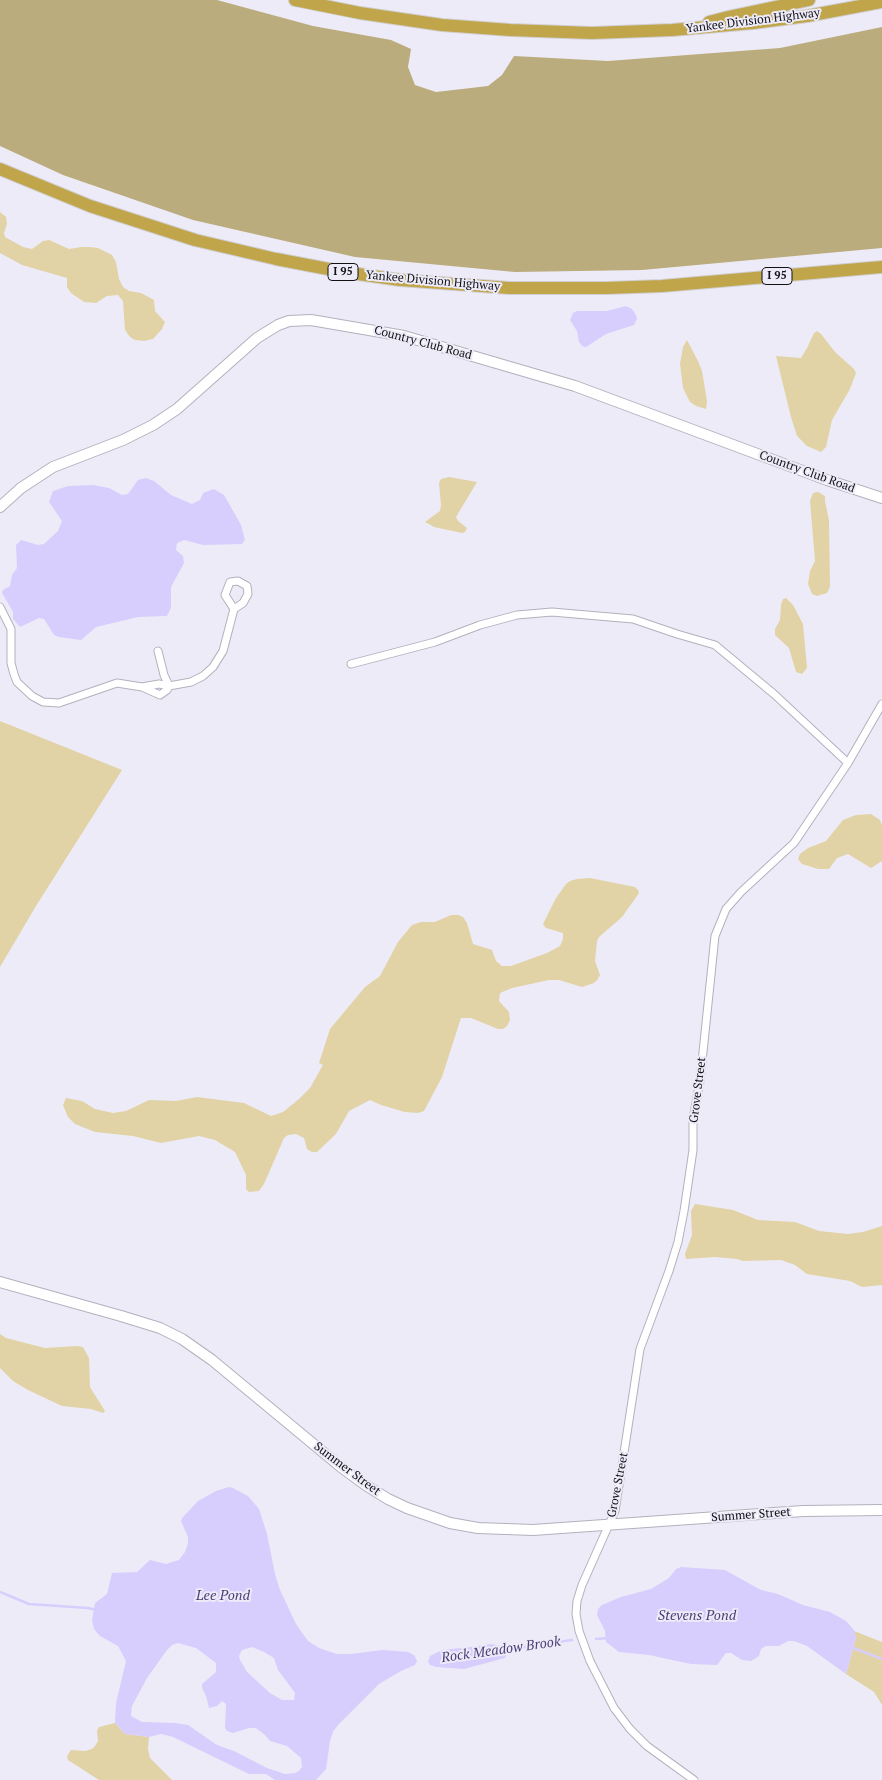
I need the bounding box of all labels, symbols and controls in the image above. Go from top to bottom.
street label: Yankee Division Highway [685,6,821,36]
road number: I 95 [328,264,358,280]
street label: Yankee Division Highway [365,268,501,294]
road number: I 95 [762,268,792,284]
street label: Country Club Road [372,323,474,363]
street label: Country Club Road [757,448,857,496]
street label: Grove Street [687,1056,709,1124]
street label: Summer Street [311,1439,383,1499]
street label: Grove Street [605,1451,631,1519]
street label: Summer Street [711,1505,791,1525]
water label: Lee Pond [196,1588,250,1604]
water label: Stevens Pond [658,1608,736,1624]
water label: Rock Meadow Brook [440,1633,562,1667]

